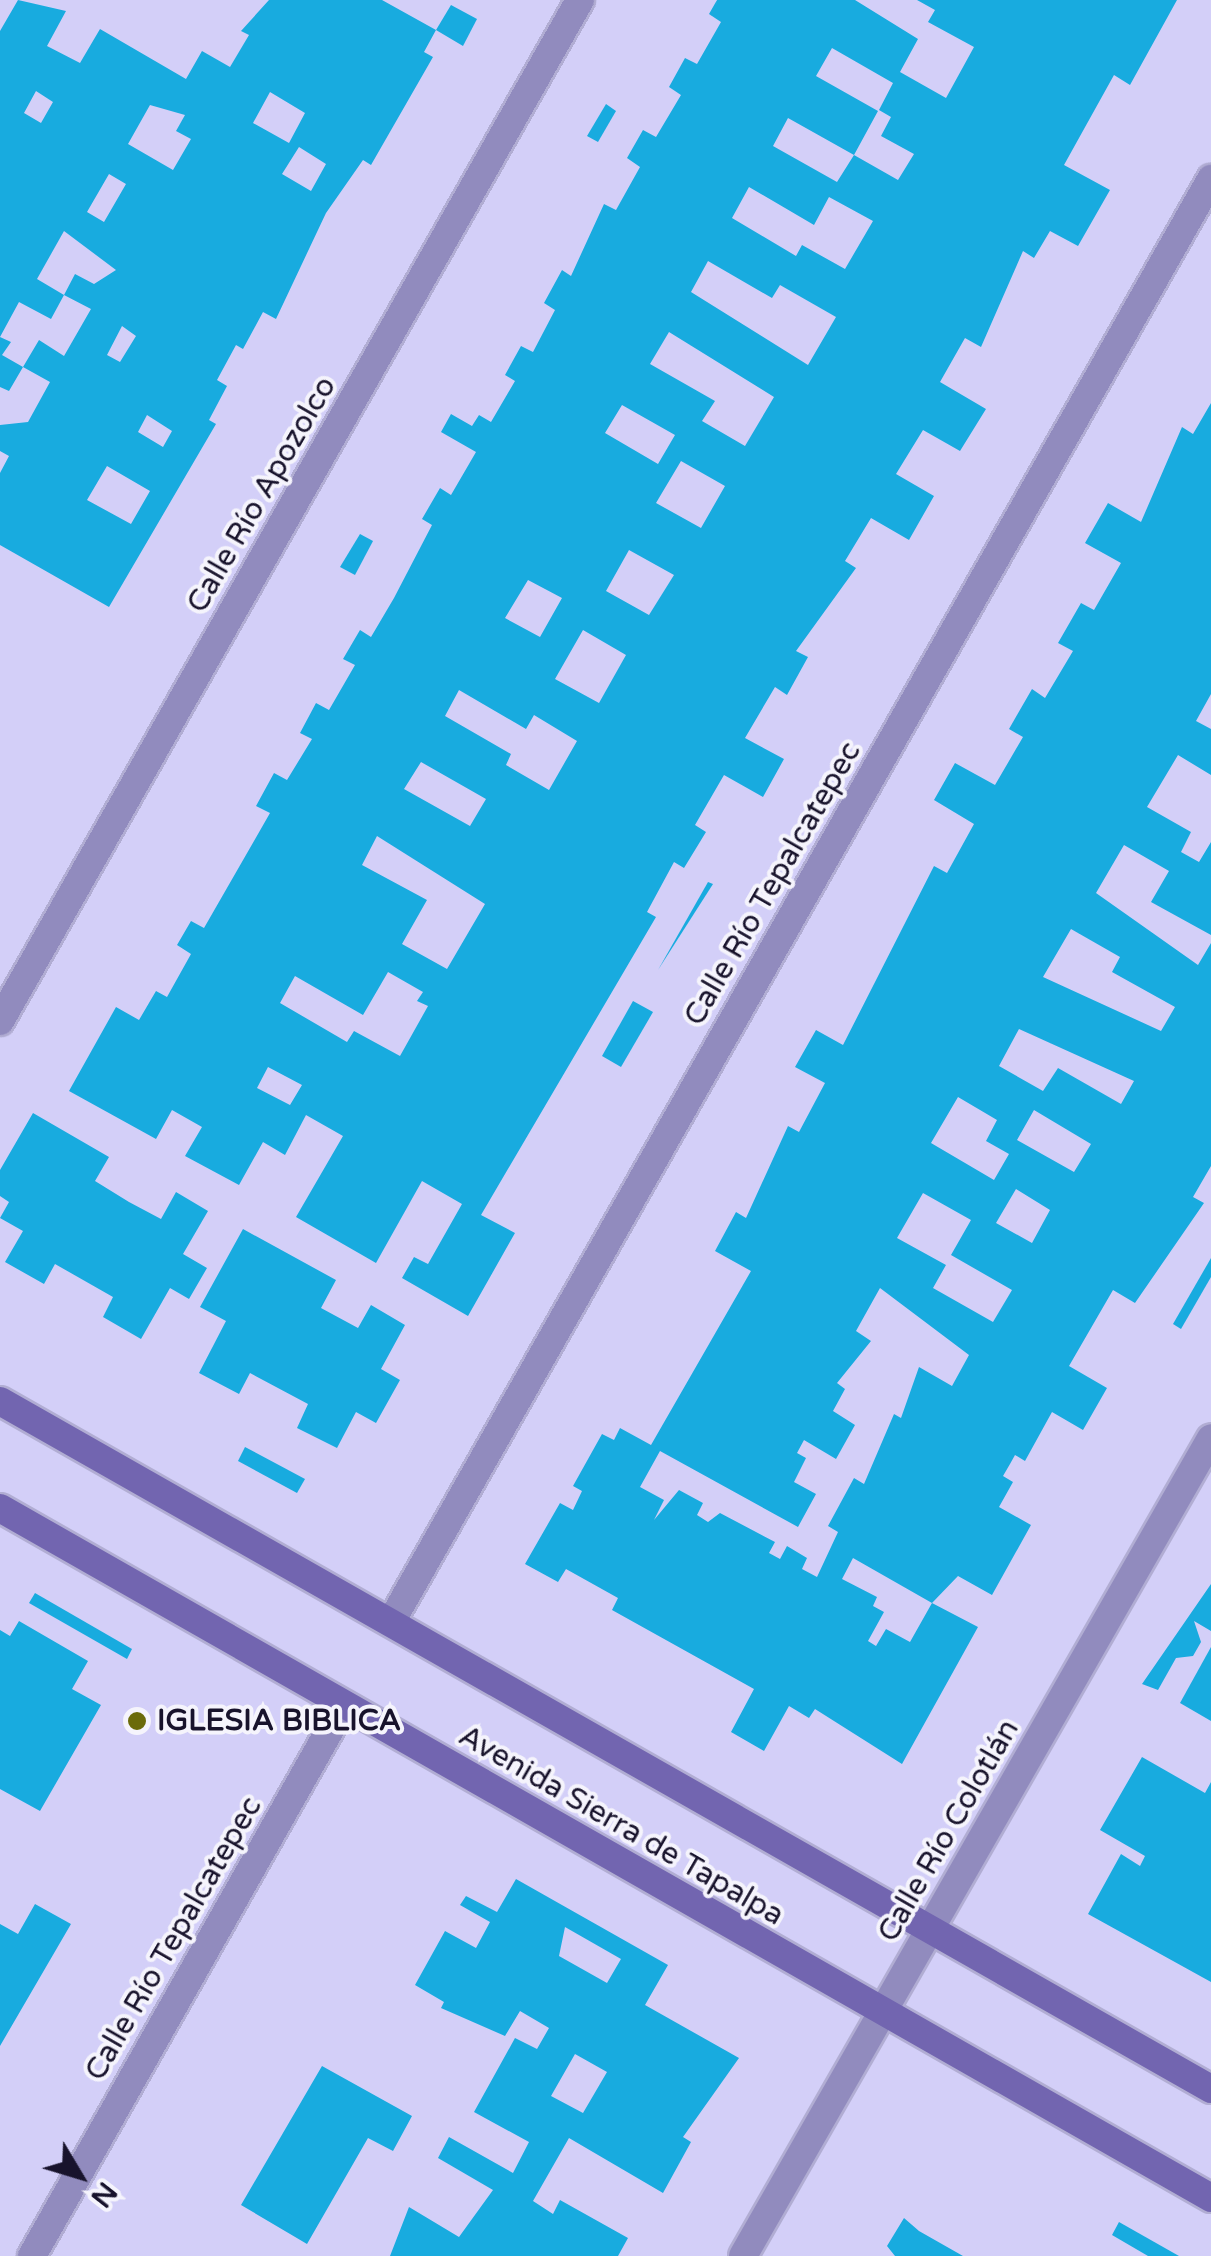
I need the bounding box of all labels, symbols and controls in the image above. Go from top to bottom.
street label: Calle Río Apozolco [180,371,344,619]
street label: Calle Río Tepalcatepec [677,736,869,1032]
place label: IGLESIA BIBLICA [157,1703,401,1739]
marker: IGLESIA BIBLICA [126,1710,148,1732]
street label: Calle Río Colotlán [871,1714,1027,1948]
street label: Avenida Sierra de Tapalpa [452,1718,790,1934]
street label: Calle Río Tepalcatepec [78,1791,270,2087]
north arrow [30,2126,130,2226]
text: N [83,2175,124,2214]

